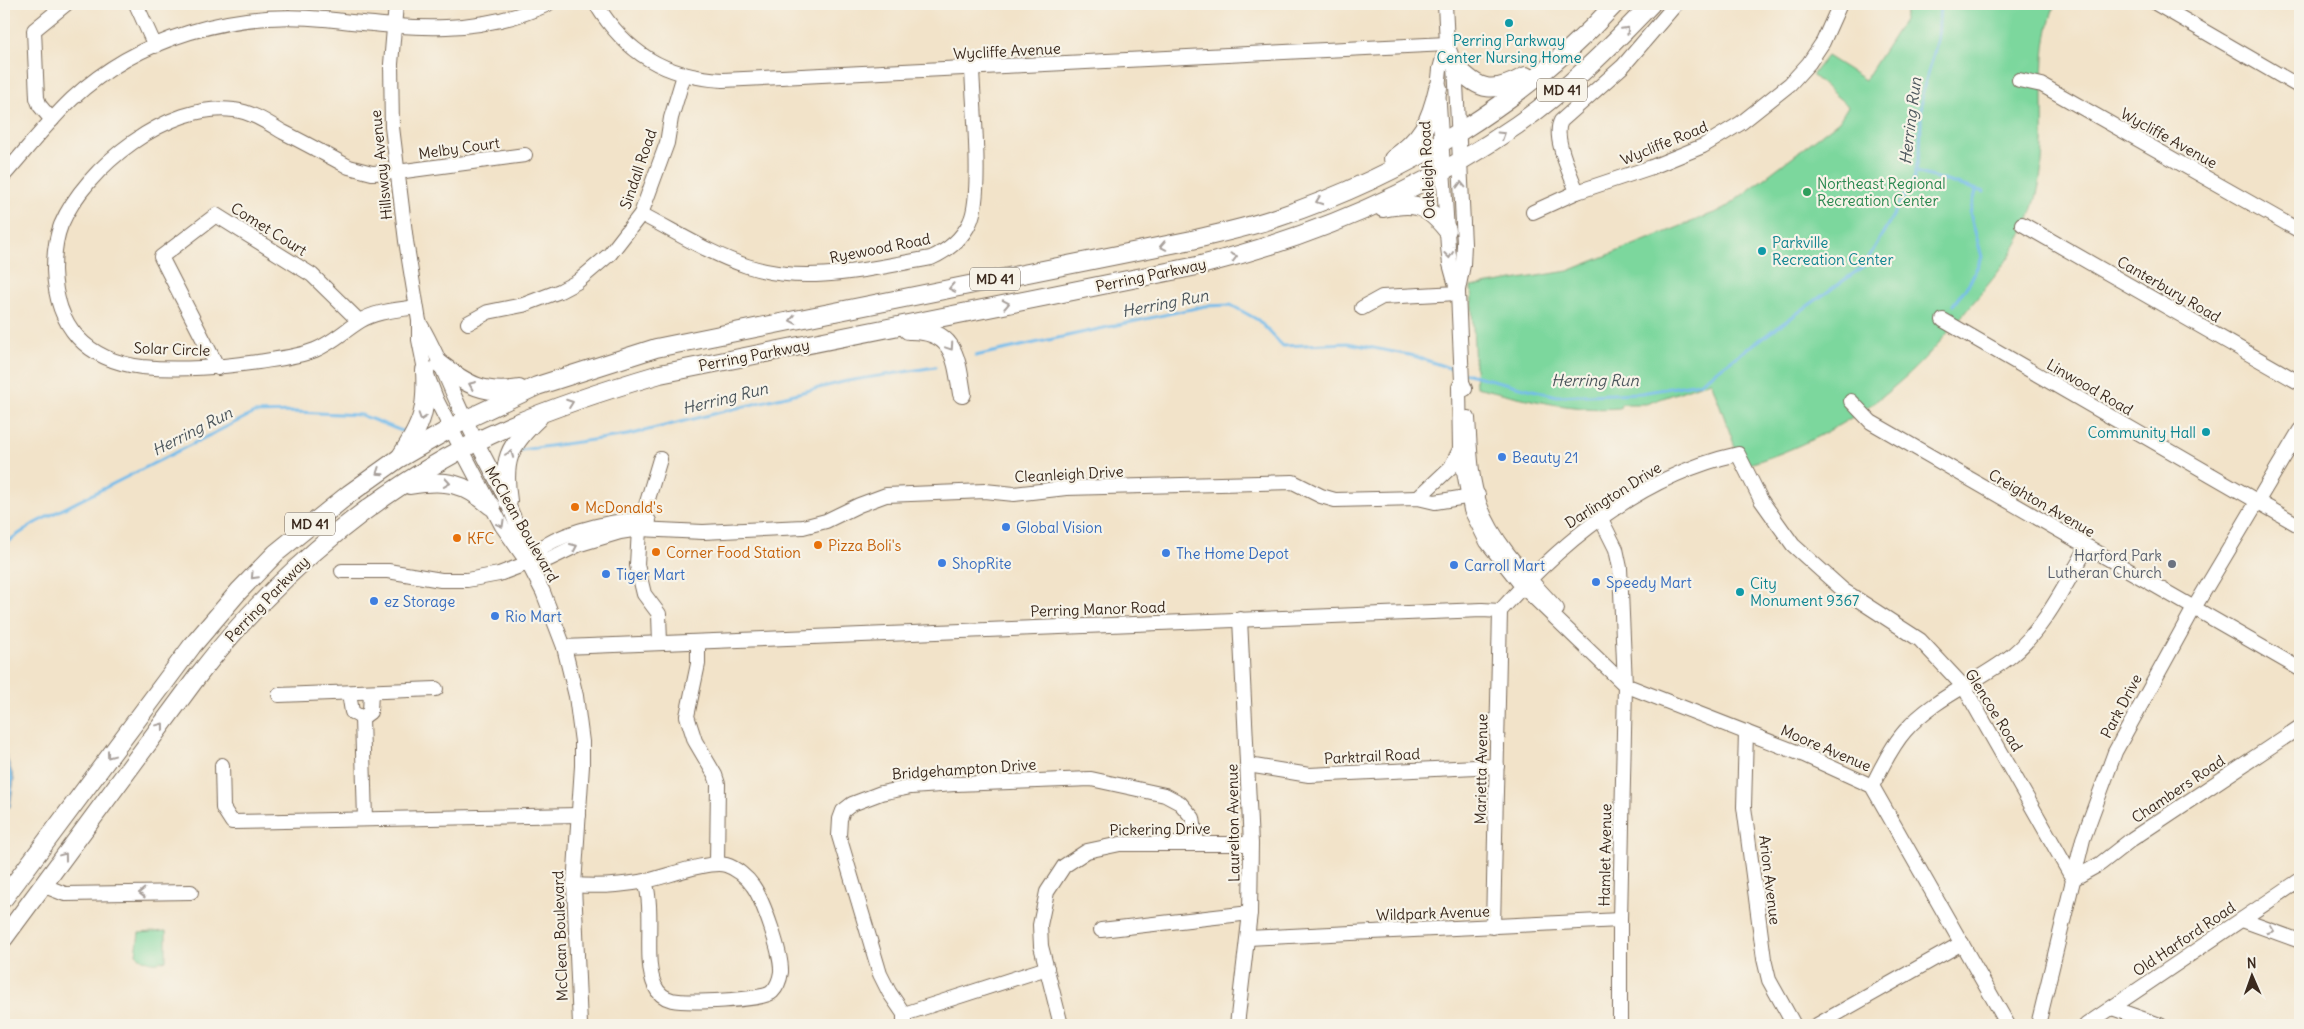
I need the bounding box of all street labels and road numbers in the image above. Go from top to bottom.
street label: Wycliffe Avenue [953,39,1061,63]
road number: MD 41 [1537,78,1587,102]
street label: Wycliffe Avenue [2117,104,2221,172]
street label: Hillsway Avenue [366,109,396,221]
street label: Wycliffe Road [1618,117,1711,169]
street label: Oakleigh Road [1415,120,1439,220]
street label: Sindall Road [615,126,661,211]
street label: Melby Court [417,133,501,163]
street label: Comet Court [227,198,311,260]
street label: Ryewood Road [828,229,932,267]
street label: Canterbury Road [2114,252,2224,326]
street label: Perring Parkway [1094,254,1208,296]
road number: MD 41 [970,268,1020,290]
street label: Perring Parkway [697,335,811,375]
street label: Solar Circle [133,338,211,360]
street label: Linwood Road [2044,355,2137,419]
street label: Darlington Drive [1561,458,1665,532]
street label: Cleanleigh Drive [1014,462,1124,486]
street label: McClean Boulevard [481,463,563,585]
street label: Creighton Avenue [1985,465,2099,541]
road number: MD 41 [285,512,335,536]
street label: Perring Parkway [221,552,313,646]
street label: Perring Manor Road [1030,597,1166,621]
street label: Glencoe Road [1961,665,2027,755]
street label: Park Drive [2096,671,2146,741]
street label: Marietta Avenue [1471,713,1491,825]
street label: Moore Avenue [1778,720,1874,776]
street label: Parktrail Road [1324,744,1421,768]
street label: Chambers Road [2128,751,2228,827]
street label: Bridgehampton Drive [891,754,1037,784]
street label: Laurelton Avenue [1222,764,1244,882]
street label: Hamlet Avenue [1595,803,1615,907]
street label: Pickering Drive [1109,819,1211,839]
street label: Arion Avenue [1755,834,1785,926]
street label: McClean Boulevard [548,870,572,1002]
street label: Old Harford Road [2129,898,2239,980]
street label: Wildpark Avenue [1376,902,1490,924]

